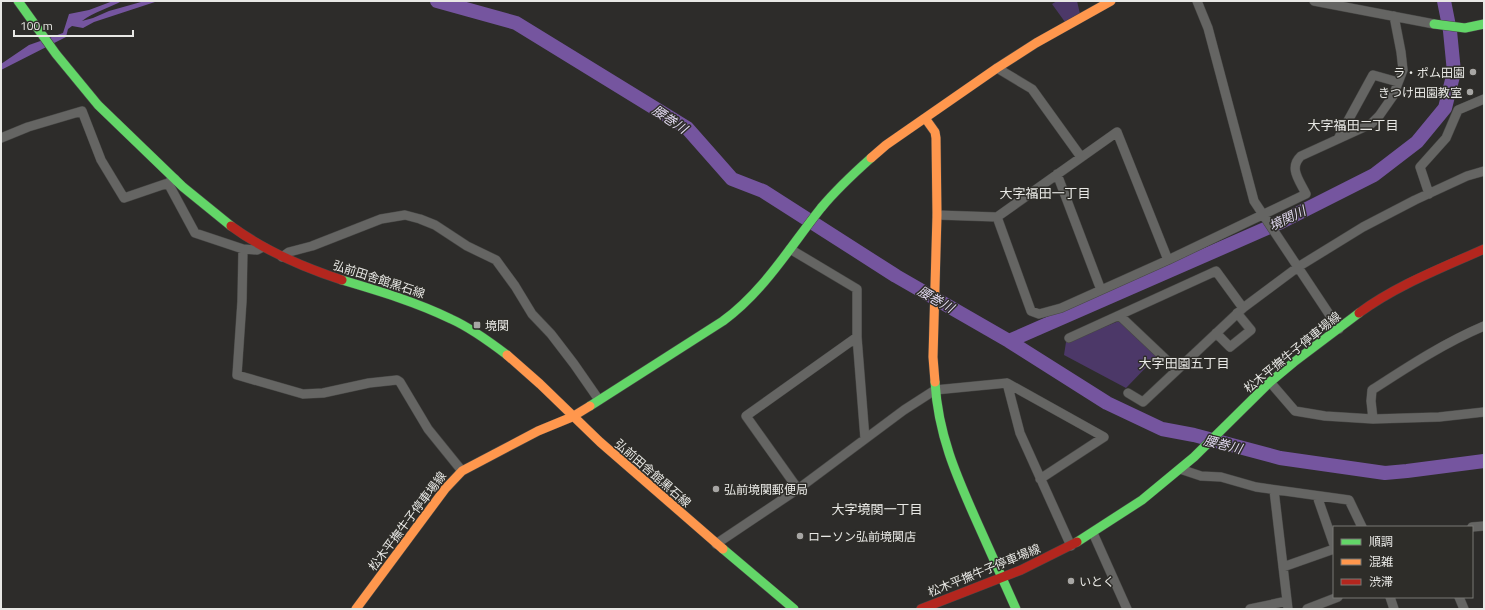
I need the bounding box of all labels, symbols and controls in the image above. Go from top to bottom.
scale bar [14,12,133,38]
text: 100 m [20,16,53,35]
place label: ラ・ポム田園 [1393,63,1465,82]
marker: ラ・ポム田園 [1468,67,1478,77]
place label: きつけ田園教室 [1378,83,1462,102]
marker: きつけ田園教室 [1465,87,1475,97]
water label: 腰巻川 [648,100,693,139]
district label: 大字福田二丁目 [1307,115,1399,135]
district label: 大字福田一丁目 [999,183,1091,203]
water label: 境関川 [1265,200,1311,236]
street label: 弘前田舎館黒石線 [330,255,428,303]
water label: 腰巻川 [914,281,960,318]
street label: 松木平撫牛子停車場線 [1239,307,1345,397]
place label: 境関 [485,316,509,335]
marker: 境関 [472,320,482,330]
district label: 大字田園五丁目 [1138,353,1230,373]
water label: 腰巻川 [1202,430,1246,459]
street label: 弘前田舎館黒石線 [611,434,695,512]
street label: 松木平撫牛子停車場線 [363,467,451,575]
place label: 弘前境関郵便局 [724,480,808,499]
marker: 弘前境関郵便局 [711,484,721,494]
district label: 大字境関一丁目 [831,499,923,519]
legend [1333,526,1473,598]
place label: ローソン弘前境関店 [808,527,916,546]
marker: ローソン弘前境関店 [795,531,805,541]
text: 順調 [1369,532,1393,551]
street label: 松木平撫牛子停車場線 [925,539,1043,601]
text: 混雑 [1369,552,1393,571]
place label: いとく [1079,572,1115,591]
text: 渋滞 [1369,572,1393,591]
marker: いとく [1066,576,1076,586]

